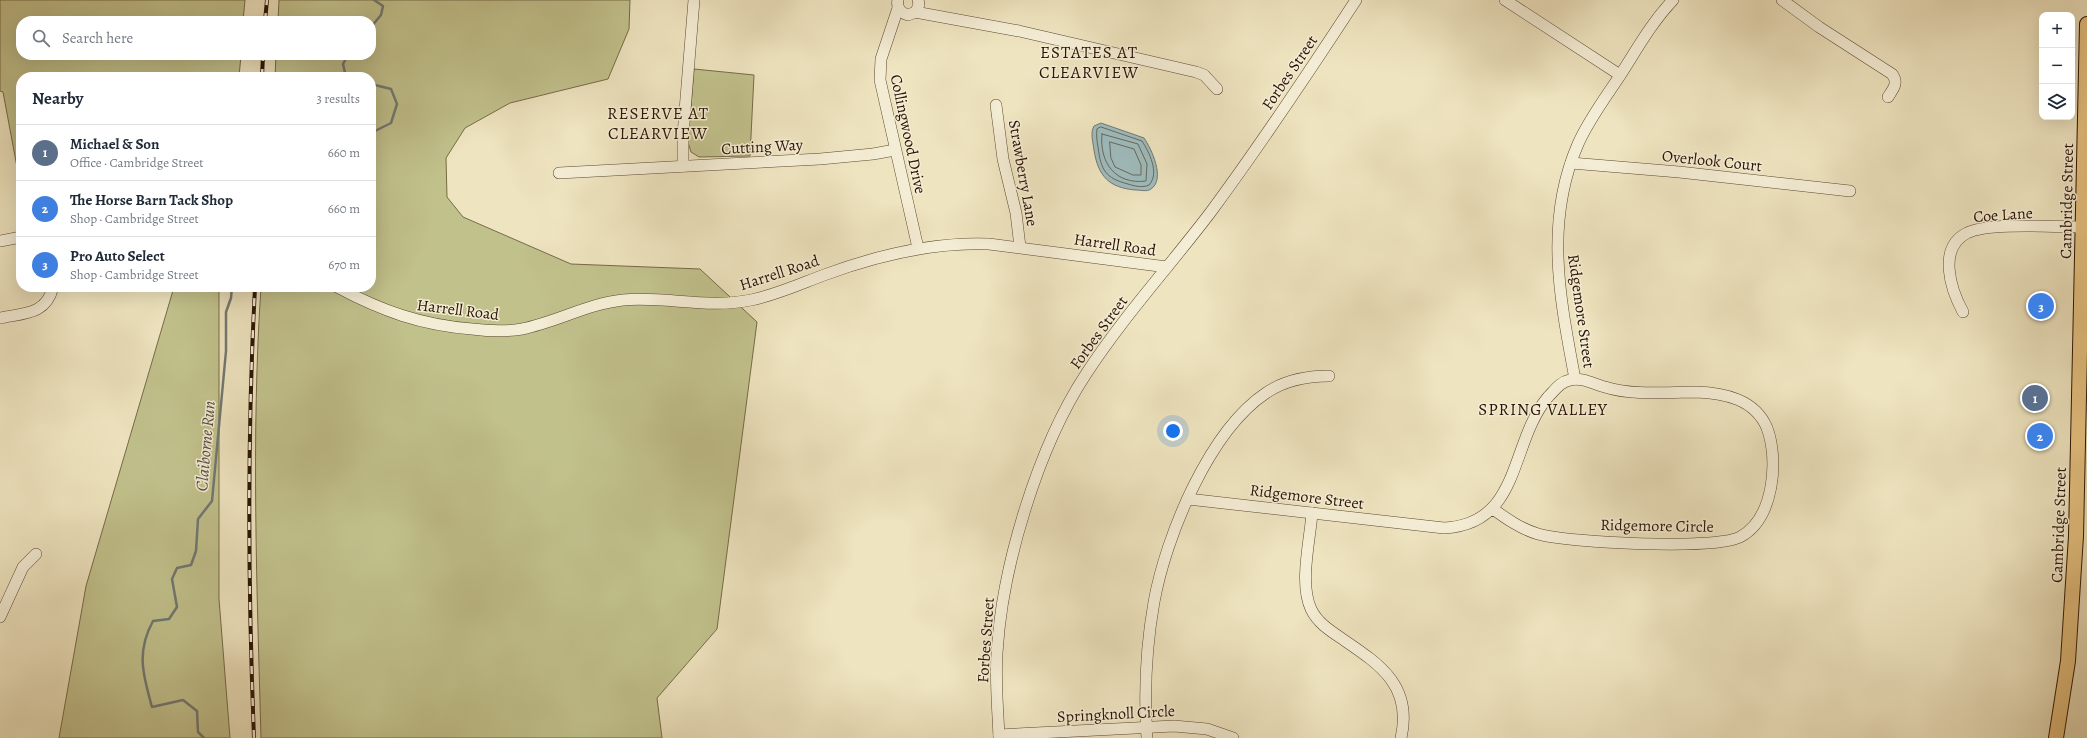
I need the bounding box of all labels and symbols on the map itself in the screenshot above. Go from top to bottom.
street label: Forbes Street [1257,31,1323,114]
district label: ESTATES AT CLEARVIEW [1039,41,1139,84]
street label: Collingwood Drive [885,73,931,196]
district label: RESERVE AT CLEARVIEW [607,102,709,145]
street label: Strawberry Lane [1003,118,1043,228]
street label: Cutting Way [721,134,804,160]
street label: Cambridge Street [2055,143,2079,259]
street label: Overlook Court [1661,145,1763,177]
street label: Coe Lane [1973,202,2034,228]
street label: Harrell Road [1072,228,1158,262]
street label: Harrell Road [737,250,822,296]
street label: Ridgemore Street [1562,253,1600,370]
street label: Forbes Street [1065,291,1133,374]
pin: 3 [2028,291,2054,321]
street label: Harrell Road [415,294,501,326]
pin: 1 [2022,383,2048,413]
district label: SPRING VALLEY [1478,398,1608,421]
water label: Claiborne Run [190,400,221,492]
your location [1163,421,1183,441]
pin: 2 [2027,421,2053,451]
street label: Cambridge Street [2046,467,2072,583]
street label: Ridgemore Street [1249,479,1365,515]
street label: Ridgemore Circle [1600,514,1714,538]
street label: Forbes Street [972,597,1000,684]
street label: Springknoll Circle [1057,700,1176,728]

